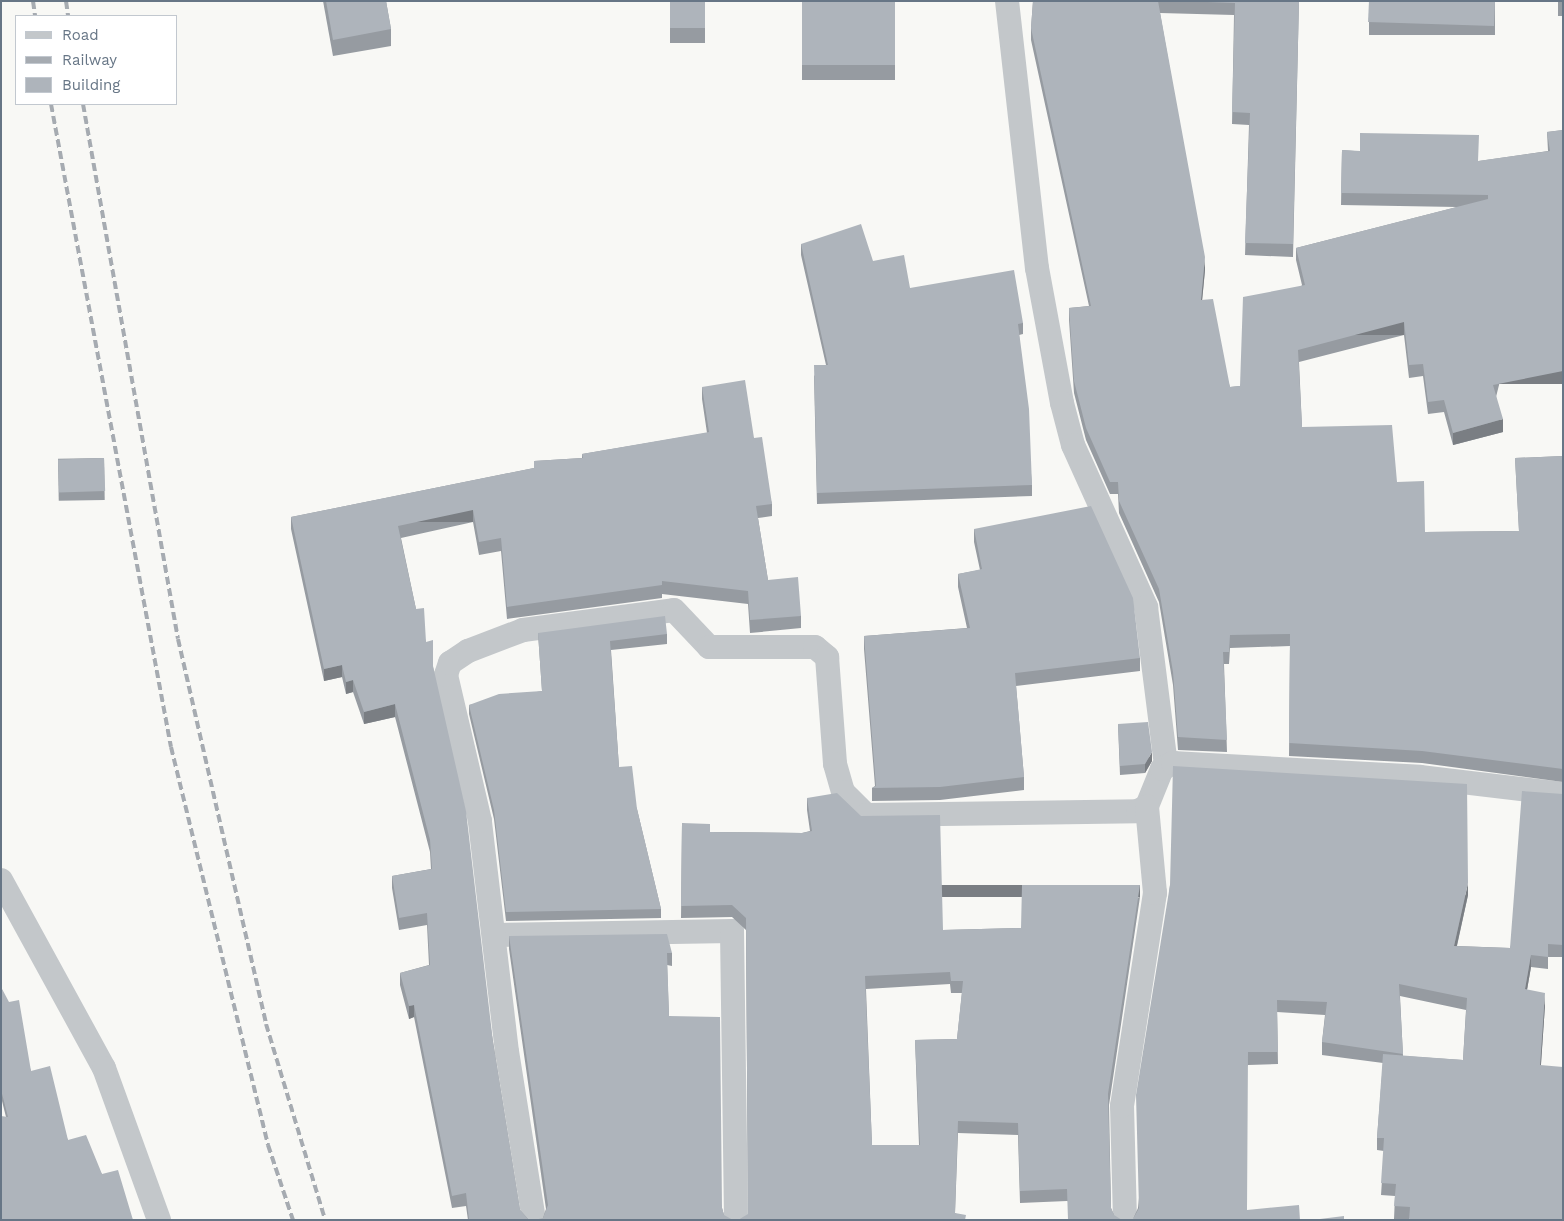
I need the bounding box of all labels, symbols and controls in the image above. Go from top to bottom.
legend [15,15,178,105]
text: Road [62,26,99,44]
text: Railway [62,51,117,69]
text: Building [62,76,120,94]

